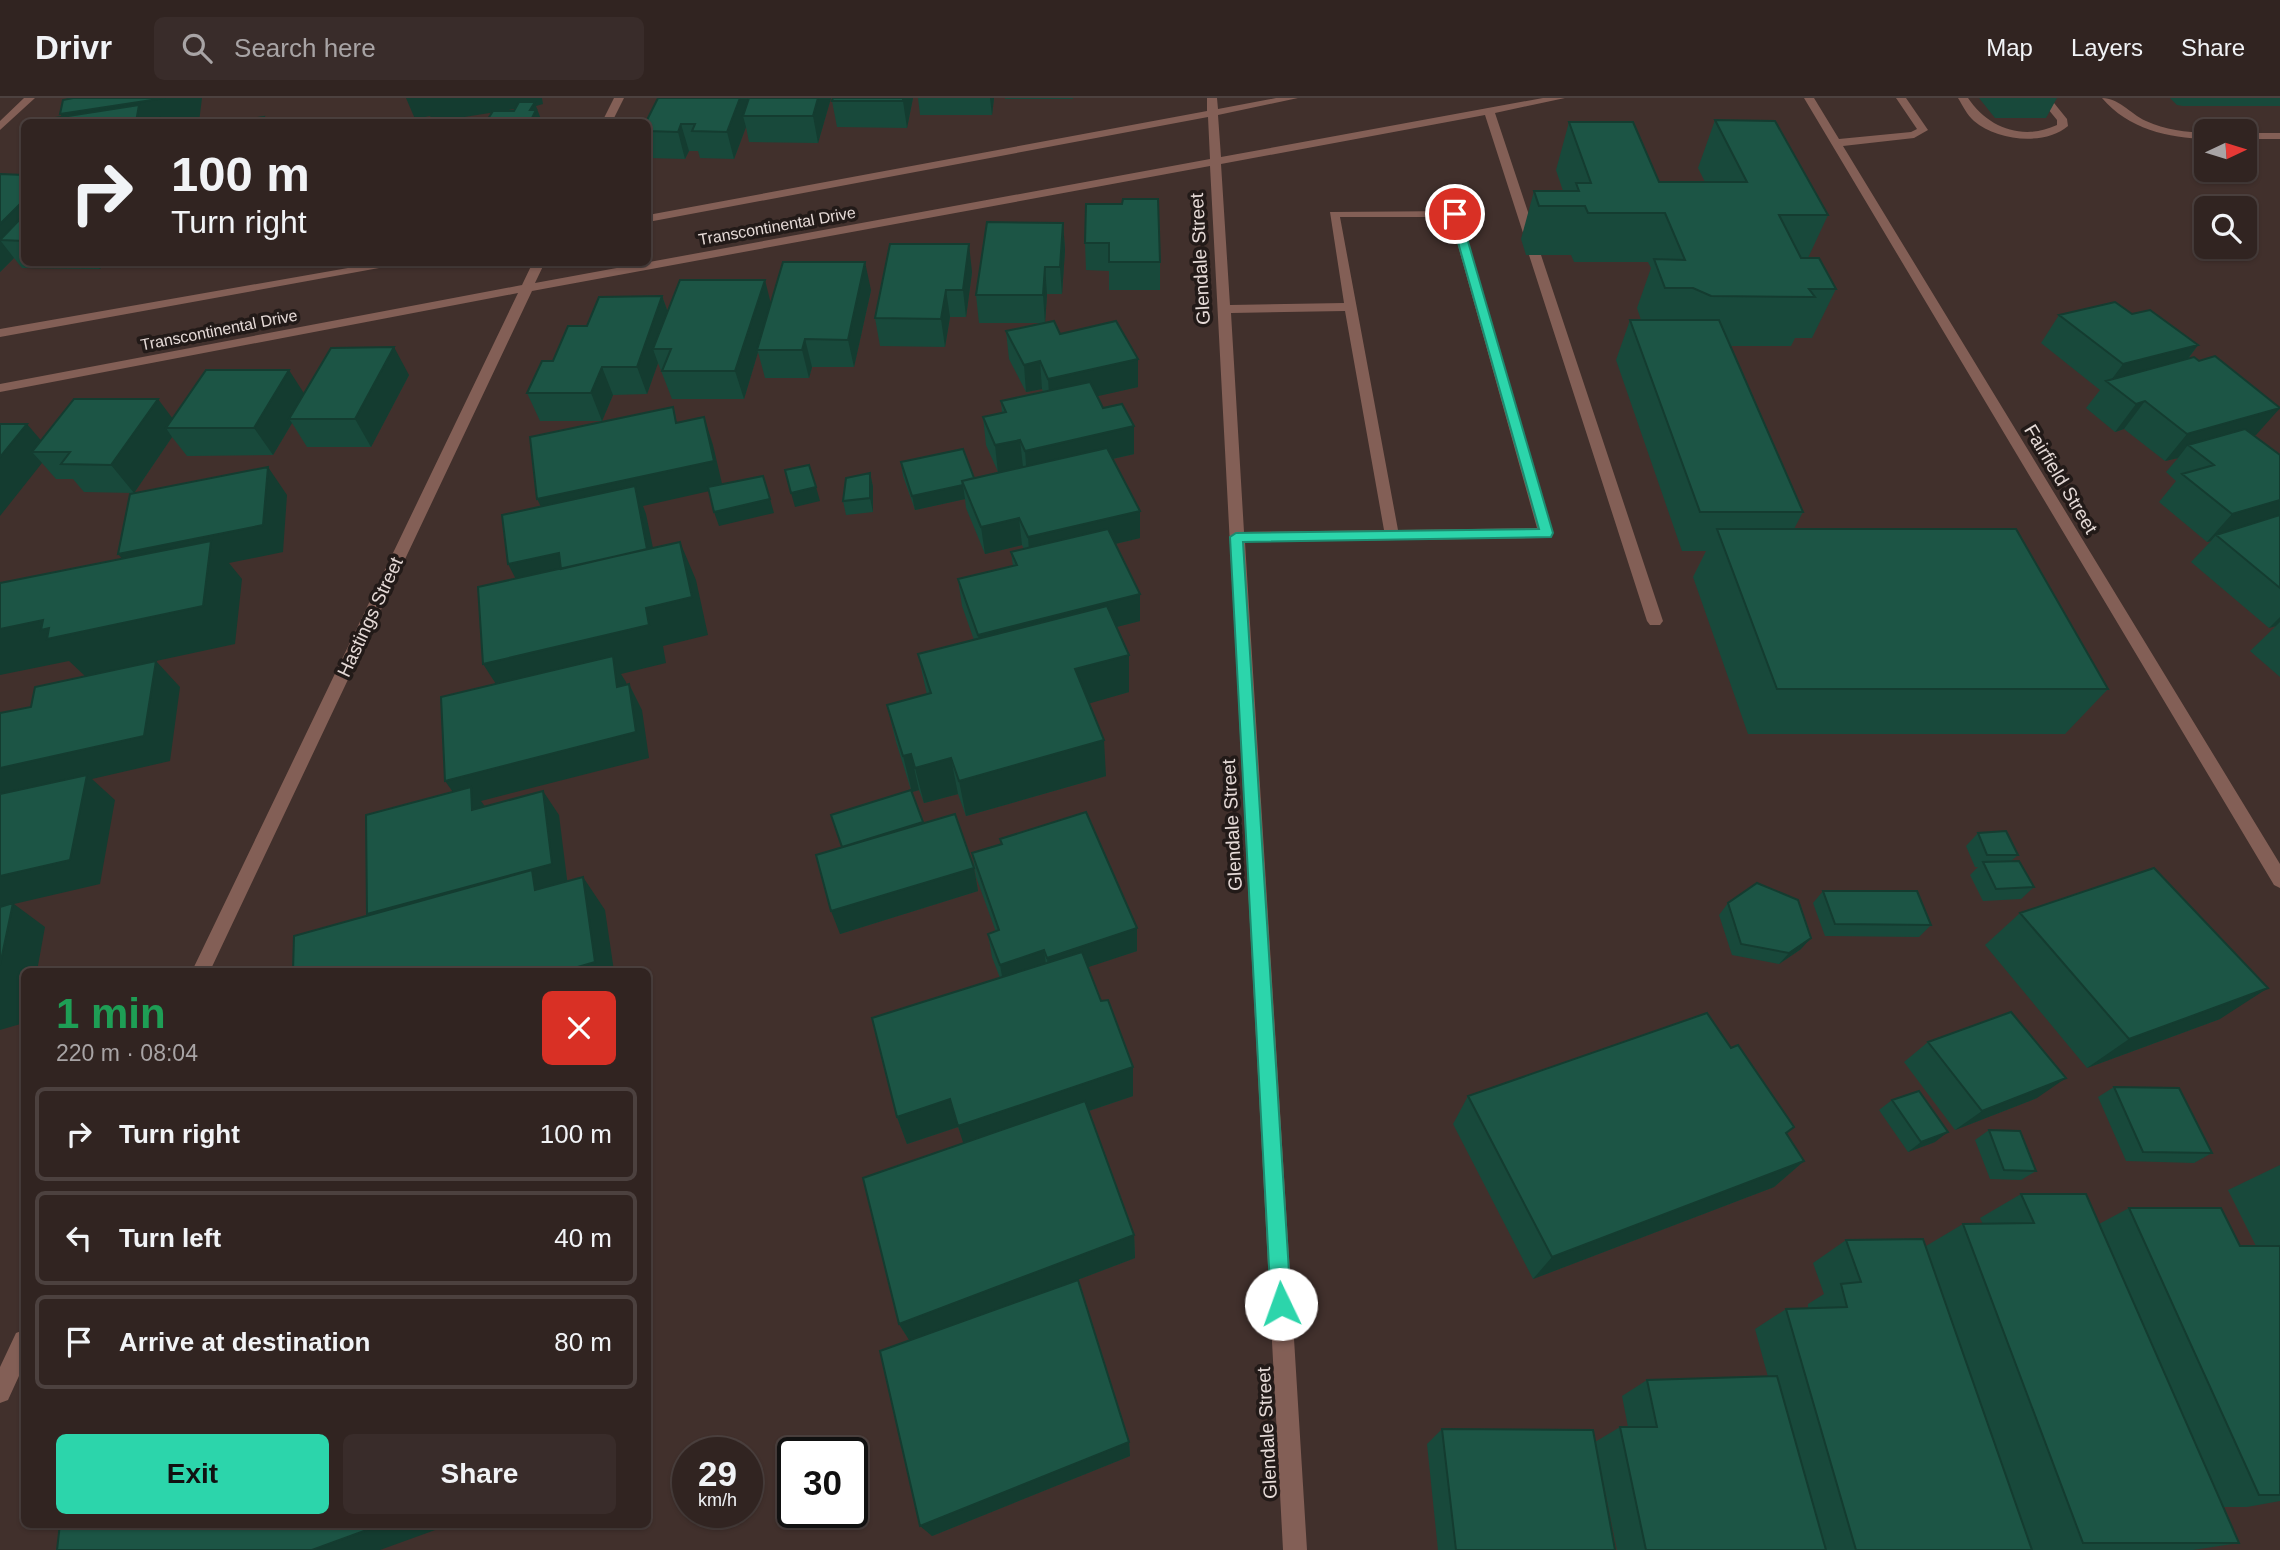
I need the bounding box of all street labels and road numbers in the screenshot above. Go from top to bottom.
street label: Glendale Street [1186,192,1214,325]
street label: Transcontinental Drive [697,204,857,248]
street label: Transcontinental Drive [139,306,299,354]
street label: Fairfield Street [2020,421,2102,538]
street label: Hastings Street [333,553,407,680]
street label: Glendale Street [1218,758,1246,891]
street label: Glendale Street [1253,1366,1281,1499]

